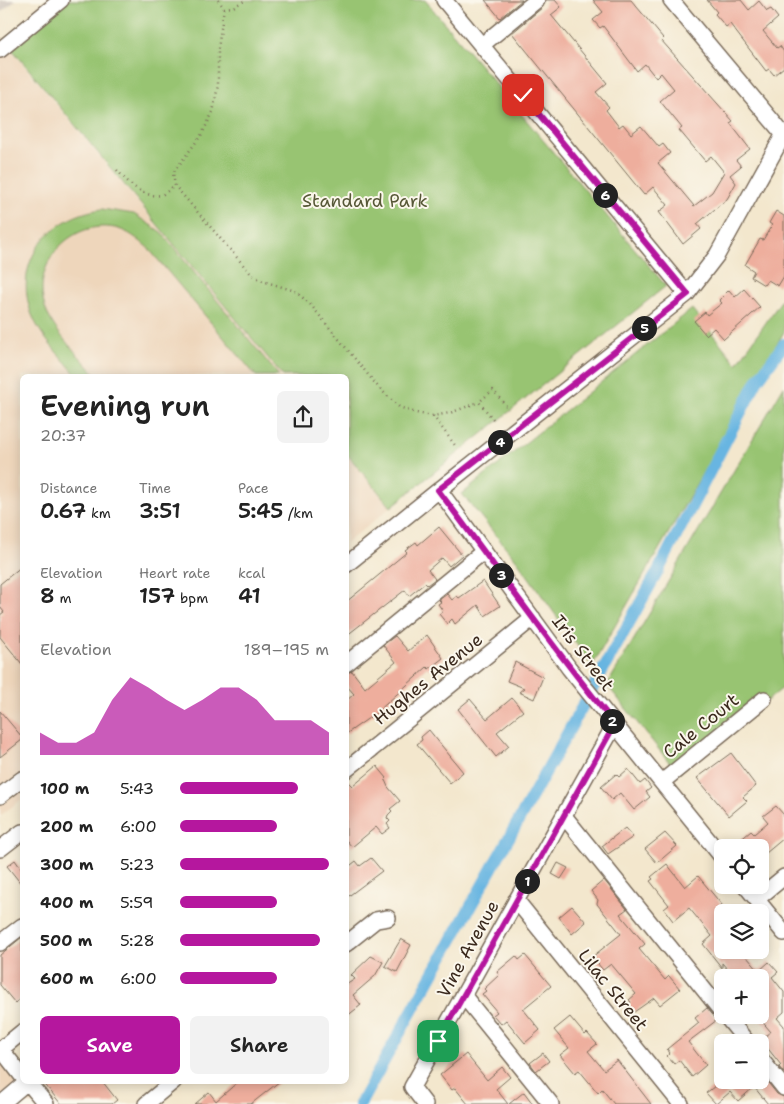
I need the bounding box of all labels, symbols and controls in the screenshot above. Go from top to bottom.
pin [502,74,544,116]
icon: check [509,81,537,109]
pin: 6 [592,182,618,208]
text: 6 [601,186,610,204]
park label: Standard Park [302,189,428,213]
pin: 5 [632,316,656,340]
text: 5 [640,319,649,337]
text: Evening run [40,387,210,425]
button: share [277,391,329,443]
text: 20:37 [40,425,86,446]
pin: 4 [488,430,512,454]
text: 4 [496,433,505,451]
text: Distance [40,479,97,497]
text: Time [139,479,171,497]
text: Pace [238,479,269,497]
text: 0.67 [40,497,86,525]
text: 3:51 [139,497,181,525]
text: 5:45 [238,497,283,525]
text: km [86,504,111,522]
text: /km [283,504,313,522]
pin: 3 [488,562,514,588]
text: Elevation [40,564,103,582]
text: Heart rate [139,564,210,582]
text: kcal [238,564,265,582]
text: 3 [497,566,506,584]
text: 8 [40,582,55,610]
text: 157 [139,582,175,610]
text: 41 [238,582,261,610]
text: m [55,589,72,607]
text: bpm [175,589,208,607]
street label: Iris Street [546,610,620,696]
street label: Hughes Avenue [368,628,488,730]
text: Elevation [40,639,112,660]
text: 189–195 m [244,639,329,660]
street label: Cale Court [658,688,744,764]
pin: 2 [600,708,624,734]
text: 2 [608,712,617,730]
text: 100 m [40,778,89,799]
text: 5:43 [120,778,154,799]
text: 200 m [40,816,93,837]
text: 6:00 [120,816,157,837]
map controls [714,839,769,1089]
button: locate [714,839,769,894]
text: 300 m [40,854,94,875]
text: 5:23 [120,854,154,875]
pin: 1 [514,868,540,894]
text: 1 [524,872,531,890]
text: 400 m [40,892,94,913]
text: 5:59 [120,892,154,913]
street label: Vine Avenue [431,896,505,1002]
button: layers [714,904,769,959]
text: 500 m [40,930,92,951]
text: 5:28 [120,930,155,951]
street label: Lilac Street [573,944,654,1036]
text: 600 m [40,968,94,989]
text: 6:00 [120,968,157,989]
button: + [714,969,769,1024]
button: Save [40,1016,180,1074]
button: Share [190,1016,329,1074]
pin [417,1020,459,1062]
icon: arrive [424,1027,452,1055]
button: − [714,1034,769,1089]

